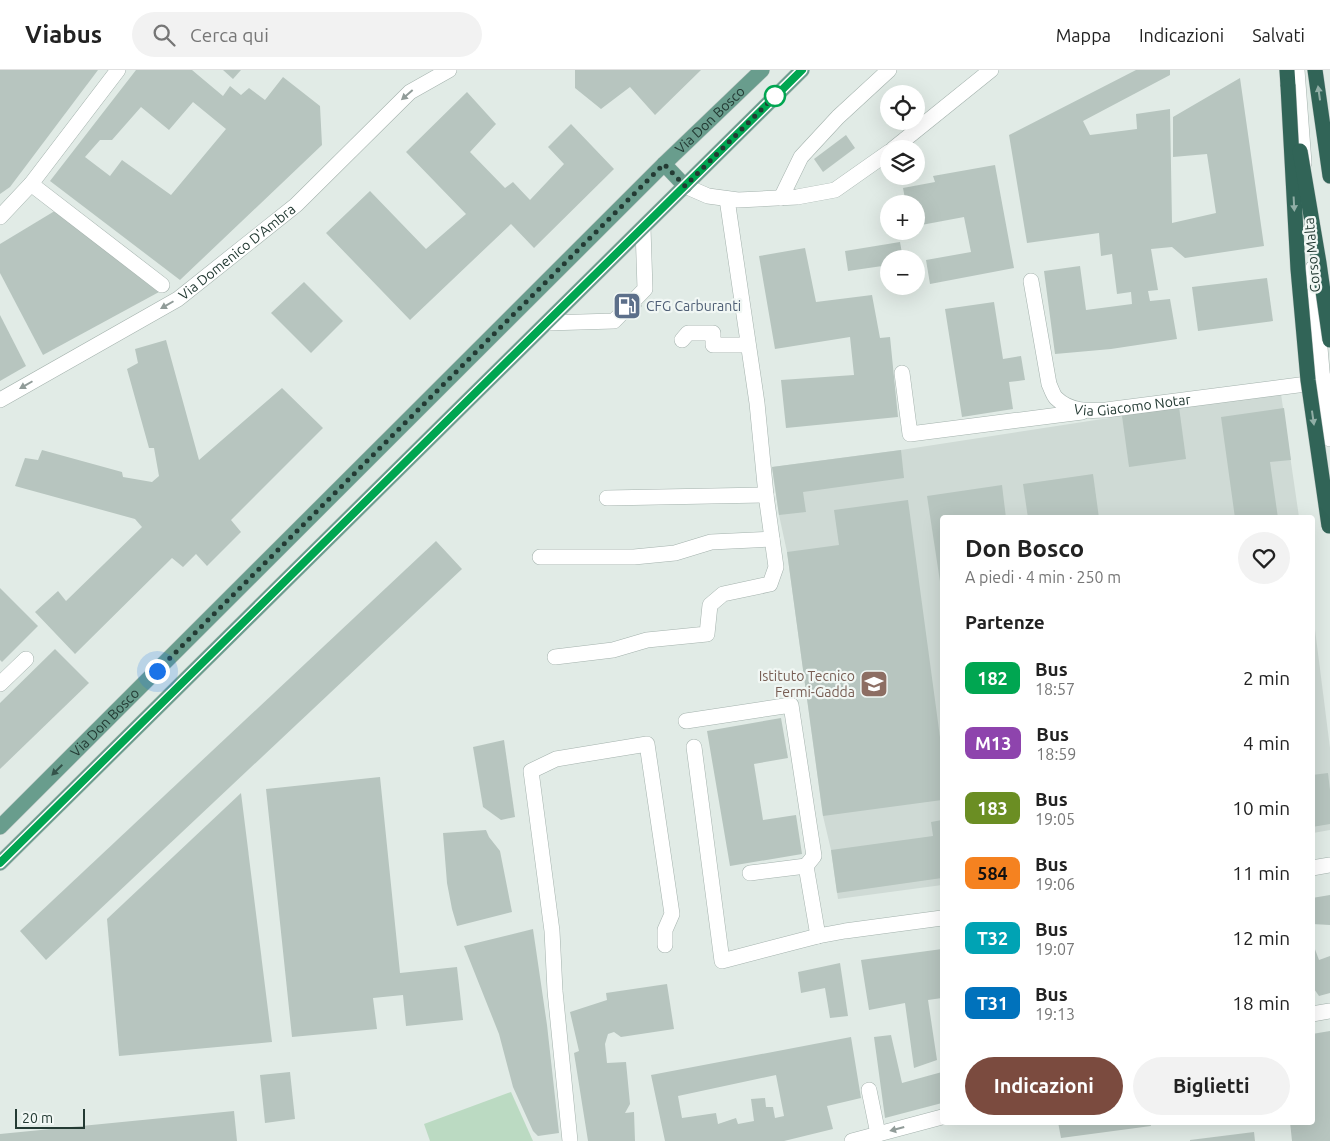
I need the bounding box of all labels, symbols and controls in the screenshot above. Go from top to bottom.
search box [132,12,482,57]
text: Viabus [25,21,102,48]
icon: search [150,21,178,49]
text: Cerca qui [190,24,269,46]
text: Mappa [1056,25,1111,45]
text: Indicazioni [1139,25,1224,45]
text: Salvati [1252,25,1305,45]
street label: Via Don Bosco [672,83,748,157]
unlabelled marker [764,85,786,107]
map controls [880,85,925,295]
button: locate [880,85,925,130]
one-way arrow [1314,85,1322,101]
one-way arrow [401,90,414,101]
button: layers [880,140,925,185]
button: + [880,195,925,240]
one-way arrow [1291,197,1299,213]
street label: Via Domenico D'Ambra [175,201,298,303]
street label: Corso Malta [1301,217,1323,293]
button: − [880,250,925,295]
fuel station icon: CFG Carburanti [612,291,642,321]
place label: CFG Carburanti [646,298,741,314]
one-way arrow [159,301,174,309]
one-way arrow [19,381,32,390]
street label: Via Giacomo Notar [1073,391,1192,419]
one-way arrow [1310,411,1318,427]
button: heart [1238,532,1290,584]
text: Don Bosco [965,535,1084,562]
text: A piedi · 4 min · 250 m [965,568,1121,586]
text: Partenze [965,611,1045,633]
text: Bus [1035,658,1068,680]
your location [145,659,170,684]
text: 2 min [1243,667,1290,689]
place label: Istituto Tecnico Fermi-Gadda [759,668,855,700]
text: 182 [977,668,1008,688]
school or university icon: Istituto Tecnico Fermi-Gadda [859,669,889,699]
text: 18:57 [1035,680,1075,698]
street label: Via Don Bosco [67,685,142,760]
text: Bus [1036,723,1069,745]
text: 4 min [1243,732,1290,754]
text: M13 [975,733,1011,753]
text: 18:59 [1036,745,1076,763]
one-way arrow [51,764,63,776]
text: Bus [1035,788,1068,810]
text: 10 min [1232,797,1290,819]
text: 183 [977,798,1008,818]
text: 19:05 [1035,810,1075,828]
text: Bus [1035,853,1068,875]
text: 11 min [1232,862,1290,884]
text: 584 [977,863,1008,883]
text: 19:06 [1035,875,1075,893]
text: Bus [1035,918,1068,940]
text: 12 min [1232,927,1290,949]
text: T32 [977,928,1008,948]
text: 19:07 [1035,940,1075,958]
text: Bus [1035,983,1068,1005]
text: 18 min [1232,992,1290,1014]
text: T31 [977,993,1008,1013]
text: 19:13 [1035,1005,1075,1023]
button: Indicazioni [965,1057,1123,1115]
button: Biglietti [1133,1057,1290,1115]
scale bar [15,1106,85,1129]
text: 20 m [22,1110,53,1126]
one-way arrow [890,1125,905,1133]

